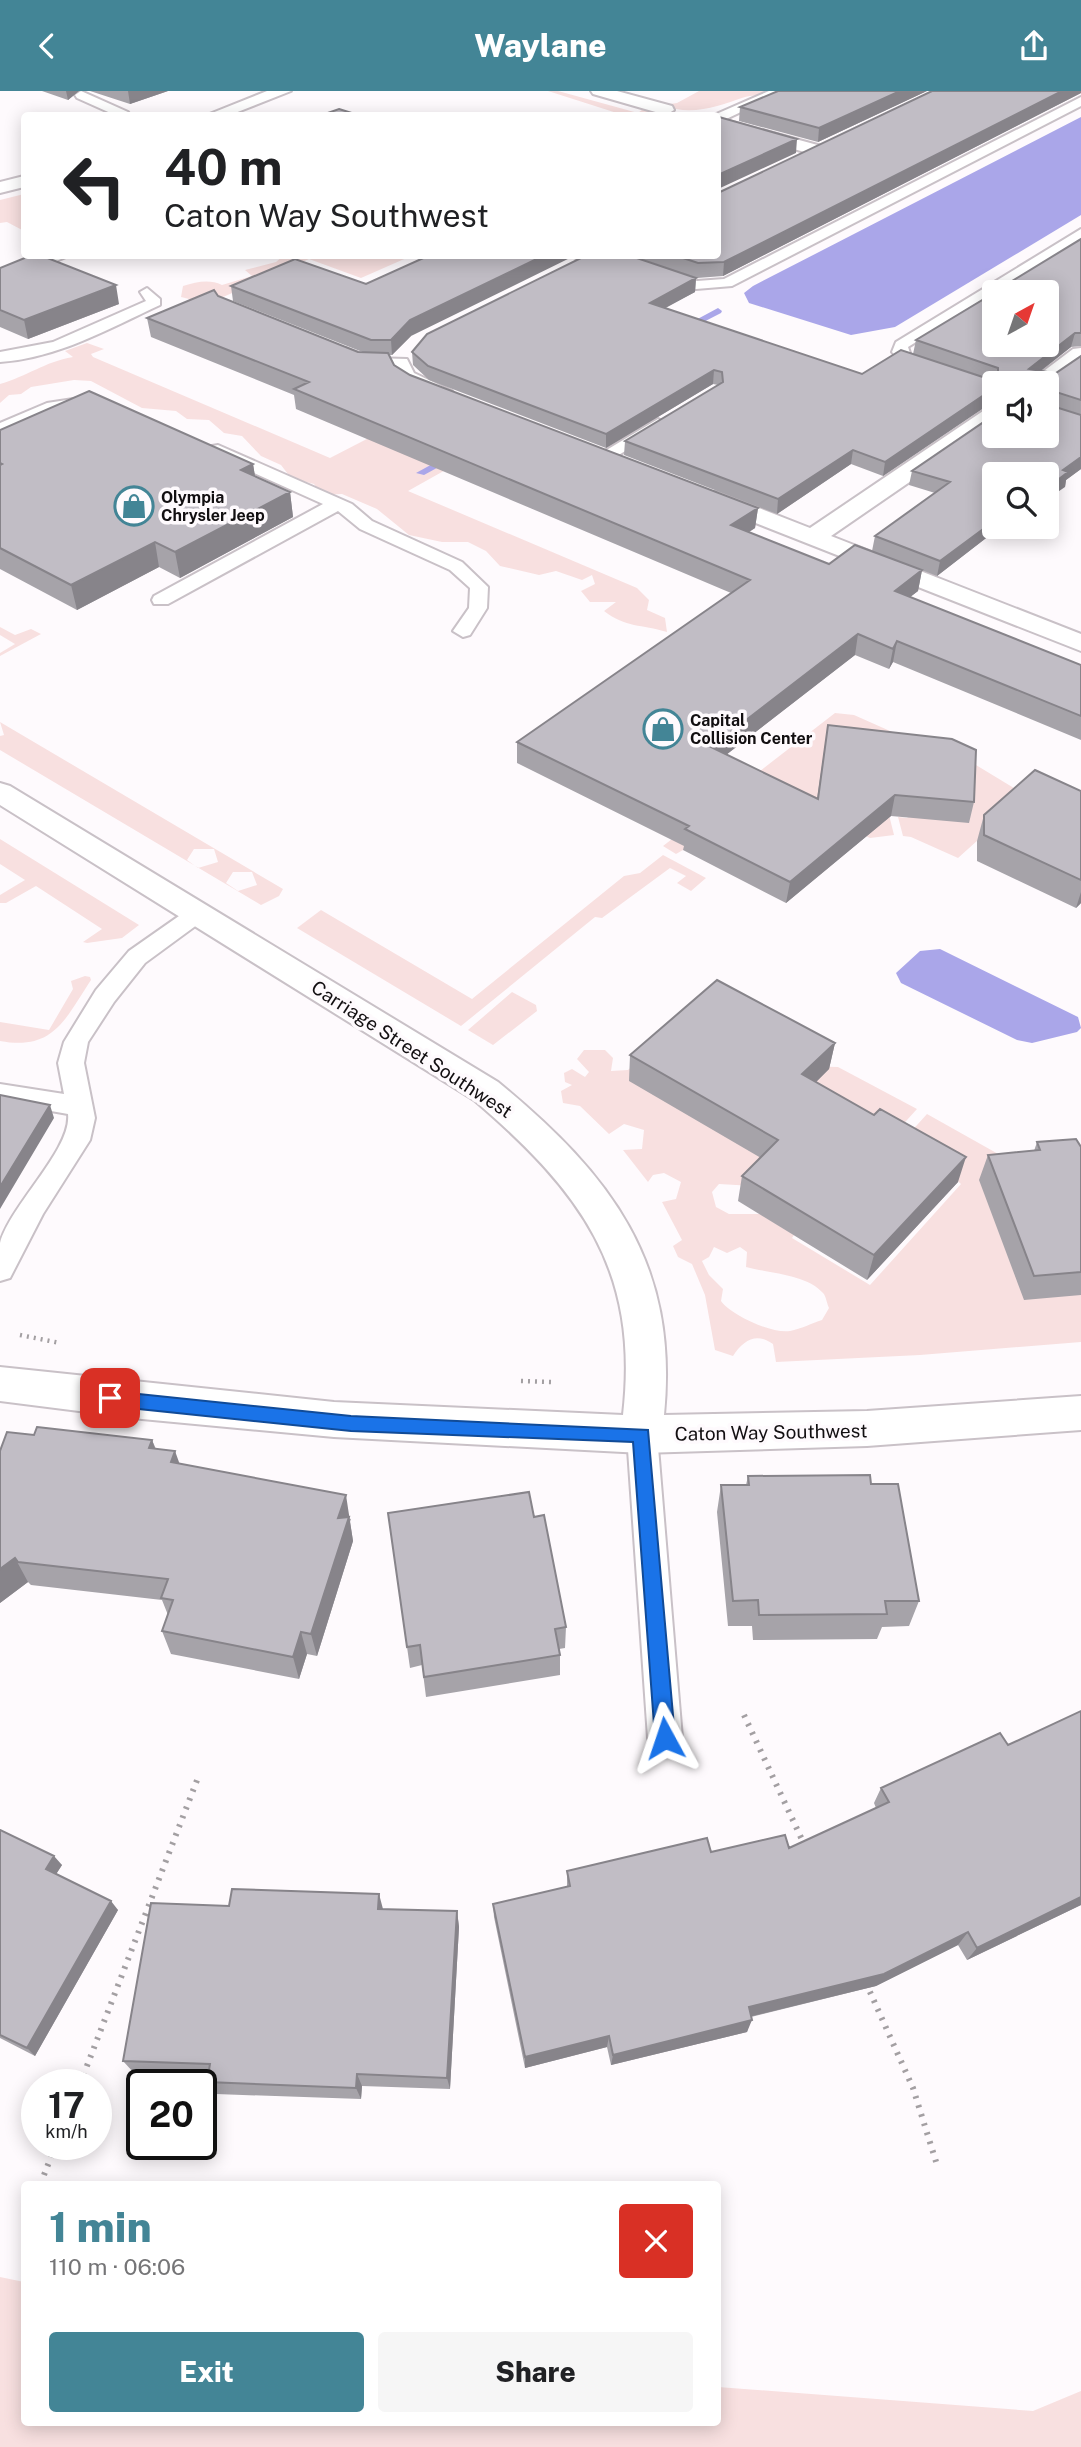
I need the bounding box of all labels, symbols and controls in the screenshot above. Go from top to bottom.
icon: back [28,27,66,65]
text: Waylane [474,27,607,64]
icon: share [1015,27,1053,65]
text: 40 m [164,138,283,196]
icon: left [49,140,140,231]
text: Caton Way Southwest [164,197,489,234]
north arrow [982,280,1059,357]
map controls [982,280,1059,539]
button: sound [982,371,1059,448]
button: search [982,462,1059,539]
shop icon: Olympia Chrysler Jeep [113,485,155,527]
place label: Olympia Chrysler Jeep [161,488,265,525]
shop icon: Capital Collision Center [642,708,684,750]
place label: Capital Collision Center [690,711,813,748]
street label: Carriage Street Southwest [307,976,517,1122]
pin [80,1368,140,1428]
icon: arrive [91,1379,129,1417]
street label: Caton Way Southwest [674,1419,868,1445]
position arrow [628,1701,702,1775]
speed limit sign: 20 [126,2069,217,2160]
text: 17 [48,2085,85,2126]
text: km/h [45,2121,88,2142]
text: 1 min [49,2202,152,2251]
button: close [619,2204,693,2278]
text: 110 m · 06:06 [49,2253,185,2280]
button: Exit [49,2332,364,2412]
button: Share [378,2332,693,2412]

